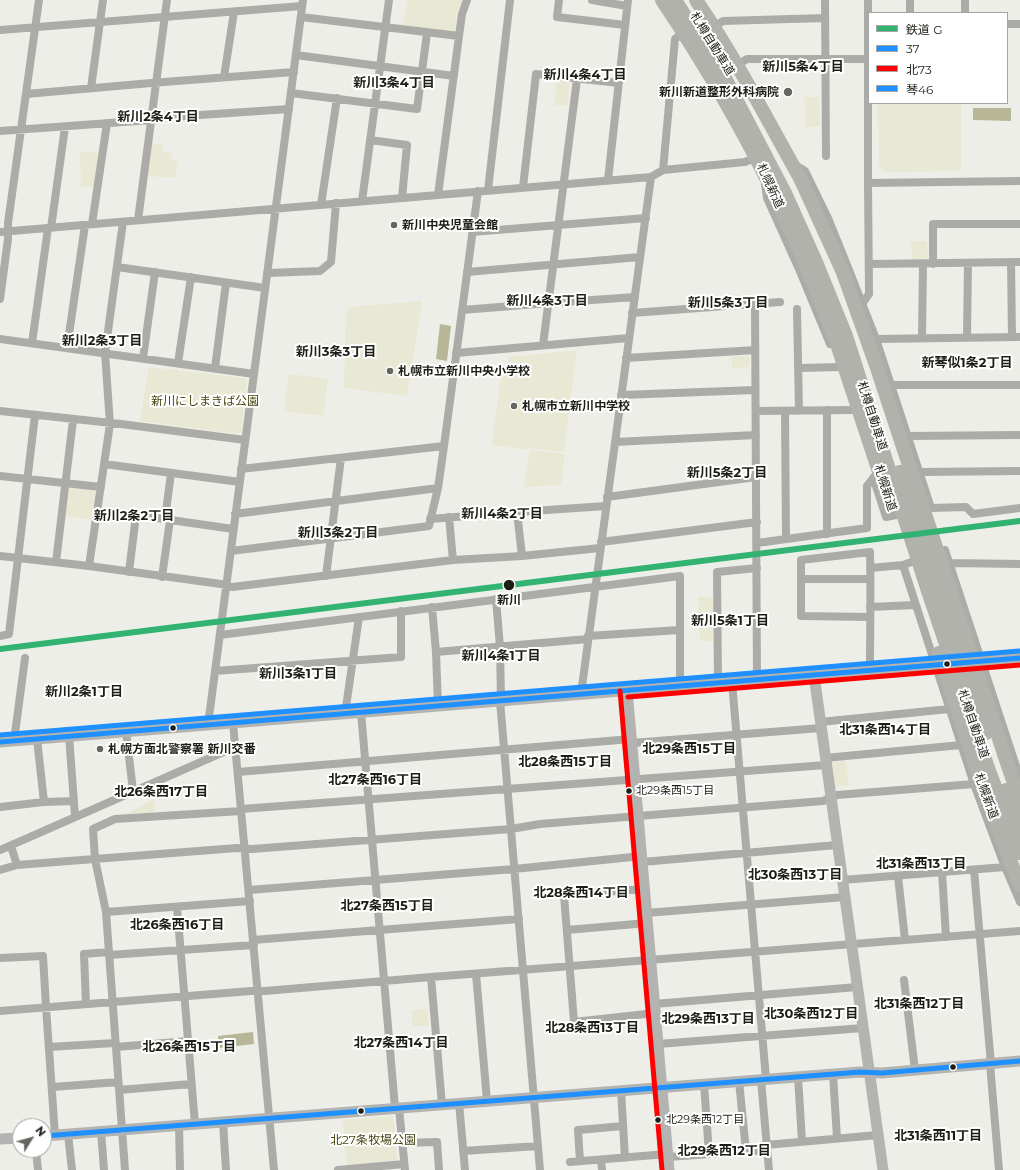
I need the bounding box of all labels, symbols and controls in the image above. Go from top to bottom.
street label: 札樽自動車道 [687,10,737,78]
legend [868,12,1008,104]
text: 鉄道 G [906,22,942,37]
text: 37 [906,41,920,56]
district label: 新川5条4丁目 [762,59,844,75]
text: 北73 [906,62,932,77]
district label: 新川4条4丁目 [544,67,626,83]
district label: 新川3条4丁目 [353,75,435,91]
text: 琴46 [906,82,933,97]
place label: 新川新道整形外科病院 [659,85,779,99]
marker: 新川新道整形外科病院 [782,86,794,98]
district label: 新川2条4丁目 [117,109,199,125]
street label: 札幌新道 [753,161,787,211]
place label: 新川中央児童会館 [402,218,498,232]
marker: 新川中央児童会館 [389,220,399,230]
district label: 新川4条3丁目 [506,293,588,309]
district label: 新川5条3丁目 [688,295,768,311]
district label: 新川2条3丁目 [62,333,142,349]
district label: 新川3条3丁目 [296,344,376,360]
district label: 新琴似1条2丁目 [922,355,1012,371]
place label: 札幌市立新川中央小学校 [398,364,530,378]
marker: 札幌市立新川中央小学校 [385,366,395,376]
street label: 札樽自動車道 [854,380,890,452]
park label: 新川にしまきば公園 [151,394,259,408]
place label: 札幌市立新川中学校 [522,399,630,413]
marker: 札幌市立新川中学校 [509,401,519,411]
street label: 札幌新道 [871,463,899,513]
district label: 新川5条2丁目 [687,465,767,481]
district label: 新川4条2丁目 [461,506,543,522]
district label: 新川2条2丁目 [94,508,174,524]
district label: 新川3条2丁目 [298,525,378,541]
marker: 新川 [502,578,516,592]
place label: 新川 [497,593,521,607]
district label: 新川5条1丁目 [691,613,769,629]
district label: 新川4条1丁目 [461,648,541,664]
unlabelled marker [942,659,952,669]
district label: 新川3条1丁目 [259,666,337,682]
district label: 新川2条1丁目 [45,684,123,700]
street label: 札樽自動車道 [954,688,992,760]
district label: 北31条西14丁目 [839,722,931,738]
unlabelled marker [168,723,178,733]
district label: 北29条西15丁目 [642,741,736,757]
place label: 札幌方面北警察署 新川交番 [108,742,255,756]
marker: 札幌方面北警察署 新川交番 [95,744,105,754]
district label: 北28条西15丁目 [518,754,612,770]
street label: 札幌新道 [971,771,1001,821]
district label: 北27条西16丁目 [328,772,422,788]
district label: 北26条西17丁目 [114,784,208,800]
place label: 北29条西15丁目 [636,784,714,798]
marker: 北29条西15丁目 [624,786,634,796]
district label: 北31条西13丁目 [876,856,966,872]
district label: 北30条西13丁目 [748,867,842,883]
district label: 北28条西14丁目 [533,885,629,901]
district label: 北27条西15丁目 [340,898,434,914]
district label: 北26条西16丁目 [130,917,224,933]
district label: 北31条西12丁目 [874,996,964,1012]
district label: 北30条西12丁目 [764,1006,858,1022]
district label: 北29条西13丁目 [661,1011,755,1027]
district label: 北28条西13丁目 [545,1020,639,1036]
district label: 北27条西14丁目 [354,1035,448,1051]
district label: 北26条西15丁目 [142,1039,236,1055]
unlabelled marker [948,1062,958,1072]
unlabelled marker [356,1106,366,1116]
place label: 北29条西12丁目 [666,1113,744,1127]
marker: 北29条西12丁目 [653,1115,663,1125]
north arrow [12,1118,52,1158]
text: N [33,1124,49,1139]
district label: 北31条西11丁目 [894,1128,982,1144]
park label: 北27条牧場公園 [330,1133,416,1147]
district label: 北29条西12丁目 [677,1143,771,1159]

